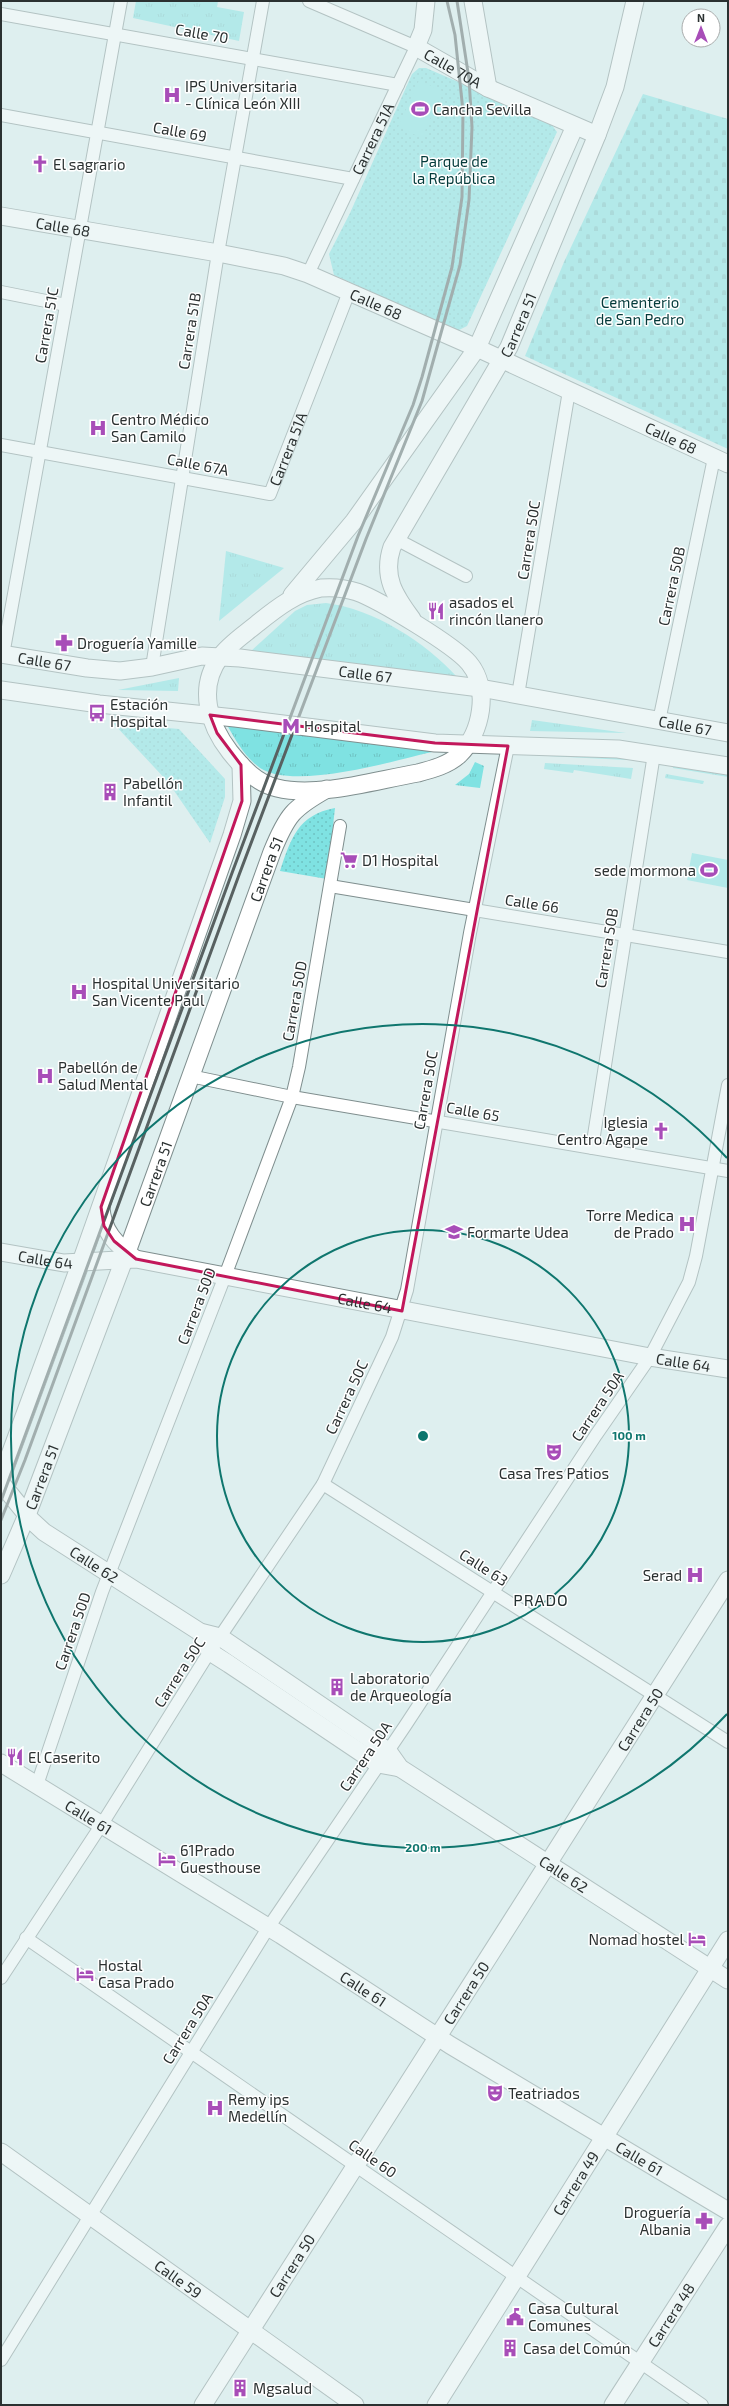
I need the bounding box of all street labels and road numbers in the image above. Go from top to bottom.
street label: Calle 70 [174,19,230,47]
street label: Calle 70A [421,45,485,92]
street label: Carrera 51A [348,99,398,178]
street label: Calle 69 [152,117,208,145]
street label: Calle 68 [35,213,92,240]
street label: Carrera 51C [30,285,62,364]
street label: Calle 68 [347,285,405,323]
street label: Carrera 51 [496,290,540,360]
street label: Carrera 51B [174,291,204,371]
street label: Carrera 51A [265,409,310,488]
street label: Calle 68 [642,418,700,457]
street label: Calle 67A [166,449,231,479]
street label: Carrera 50C [513,499,543,581]
street label: Carrera 50B [654,545,688,627]
street label: Calle 67 [17,648,73,674]
street label: Calle 67 [338,661,393,686]
street label: Calle 67 [657,712,713,739]
street label: Carrera 51 [246,834,286,904]
street label: Calle 66 [504,890,560,916]
street label: Carrera 50B [591,907,621,989]
street label: Carrera 50D [278,959,310,1043]
street label: Carrera 50C [409,1049,441,1131]
street label: Calle 65 [445,1097,501,1125]
street label: Carrera 51 [135,1139,175,1209]
street label: Calle 64 [17,1246,73,1272]
street label: Carrera 50D [173,1265,219,1347]
street label: Calle 64 [336,1289,394,1317]
street label: Calle 64 [655,1349,712,1375]
street label: Carrera 50C [321,1357,371,1437]
street label: Carrera 50A [567,1367,627,1444]
street label: Carrera 51 [21,1442,62,1512]
street label: Calle 62 [67,1542,122,1586]
street label: Calle 63 [456,1545,512,1589]
street label: Carrera 50D [50,1590,94,1672]
street label: Carrera 50C [150,1633,209,1710]
street label: Carrera 50 [613,1684,667,1754]
street label: Carrera 50A [335,1717,395,1794]
street label: Calle 61 [62,1796,116,1838]
street label: Calle 62 [536,1852,591,1896]
street label: Carrera 50 [439,1958,493,2028]
street label: Calle 61 [337,1967,390,2010]
street label: Carrera 50A [158,1988,216,2067]
street label: Calle 60 [345,2135,401,2181]
street label: Calle 61 [613,2137,666,2179]
street label: Carrera 49 [549,2148,602,2218]
street label: Carrera 50 [265,2231,318,2301]
street label: Calle 59 [151,2256,205,2302]
street label: Carrera 48 [644,2280,698,2350]

